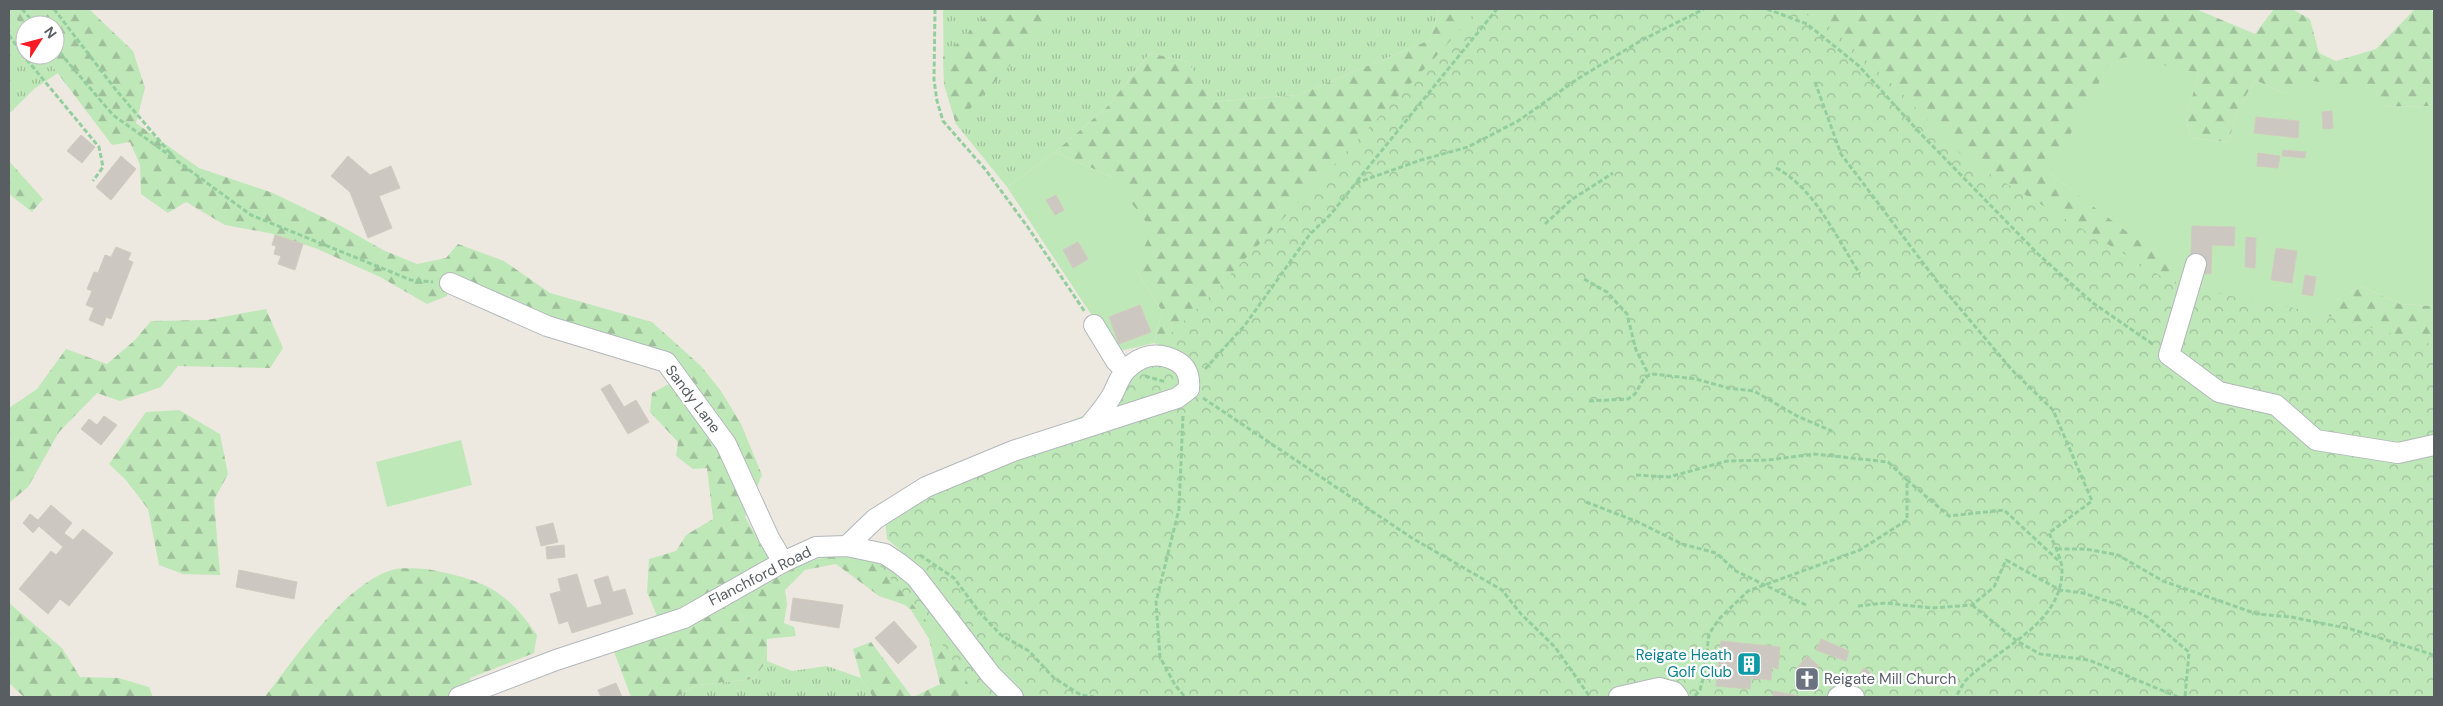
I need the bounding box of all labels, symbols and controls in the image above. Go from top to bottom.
north arrow [15,15,65,65]
text: N [40,23,61,42]
street label: Sandy Lane [661,361,725,437]
street label: Flanchford Road [705,542,815,610]
place label: Reigate Heath Golf Club [1636,645,1732,682]
building icon: Reigate Heath Golf Club [1736,651,1762,677]
church icon: Reigate Mill Church [1794,666,1820,692]
place label: Reigate Mill Church [1824,669,1956,689]

